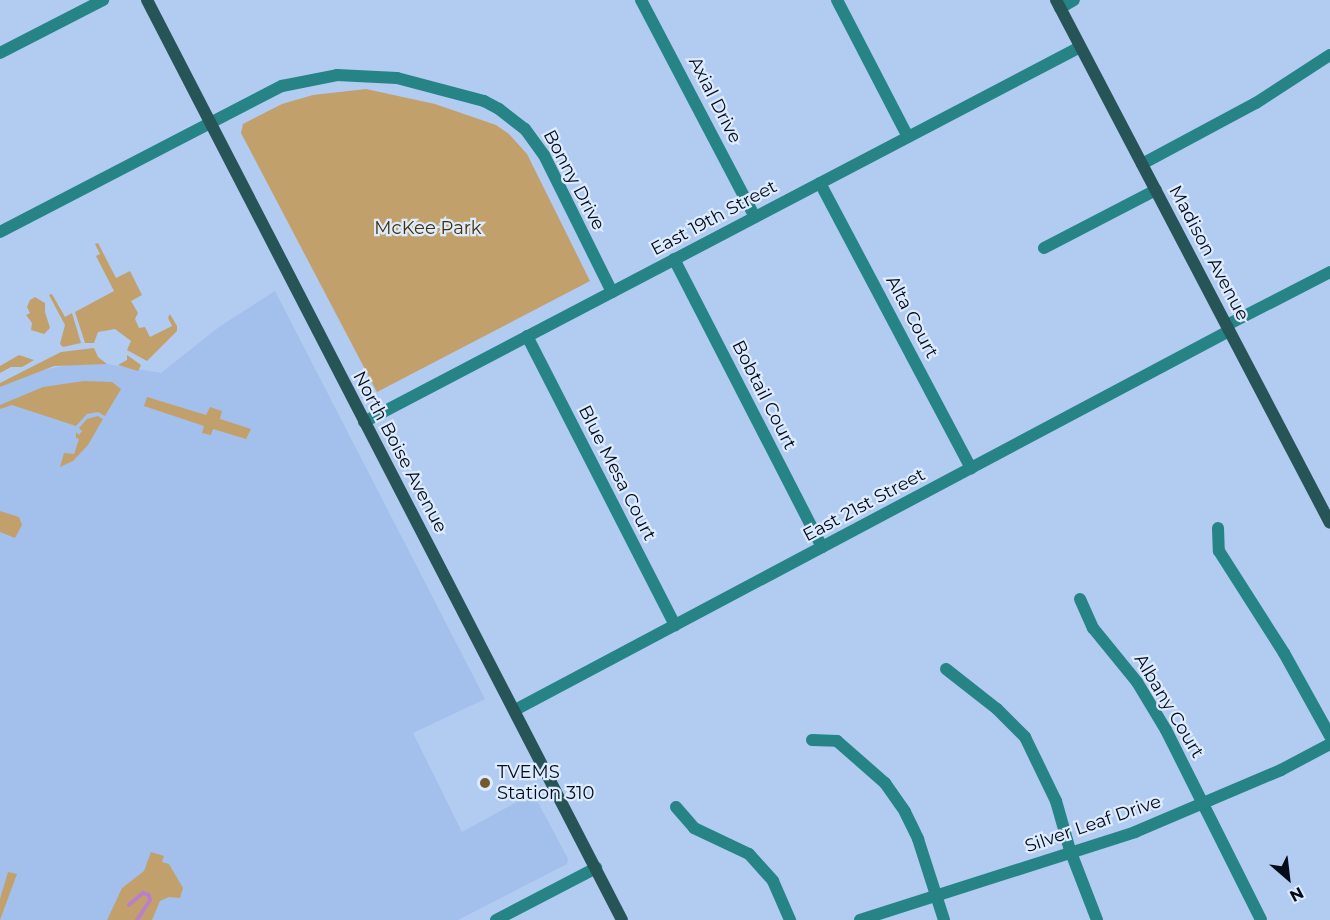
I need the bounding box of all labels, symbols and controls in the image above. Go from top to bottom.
street label: Axial Drive [684,53,746,147]
street label: Bonny Drive [539,126,609,234]
street label: East 19th Street [647,176,781,260]
street label: Madison Avenue [1164,182,1254,324]
park label: McKee Park [374,217,482,239]
street label: Alta Court [881,272,943,362]
street label: Bobtail Court [727,337,801,453]
street label: North Boise Avenue [348,368,452,536]
street label: Blue Mesa Court [574,402,660,544]
street label: East 21st Street [799,464,929,546]
street label: Albany Court [1130,650,1208,762]
place label: TVEMS Station 310 [497,762,595,804]
marker: TVEMS Station 310 [478,776,492,790]
street label: Silver Leaf Drive [1022,791,1164,857]
north arrow [1258,848,1318,908]
text: N [1287,883,1307,906]

